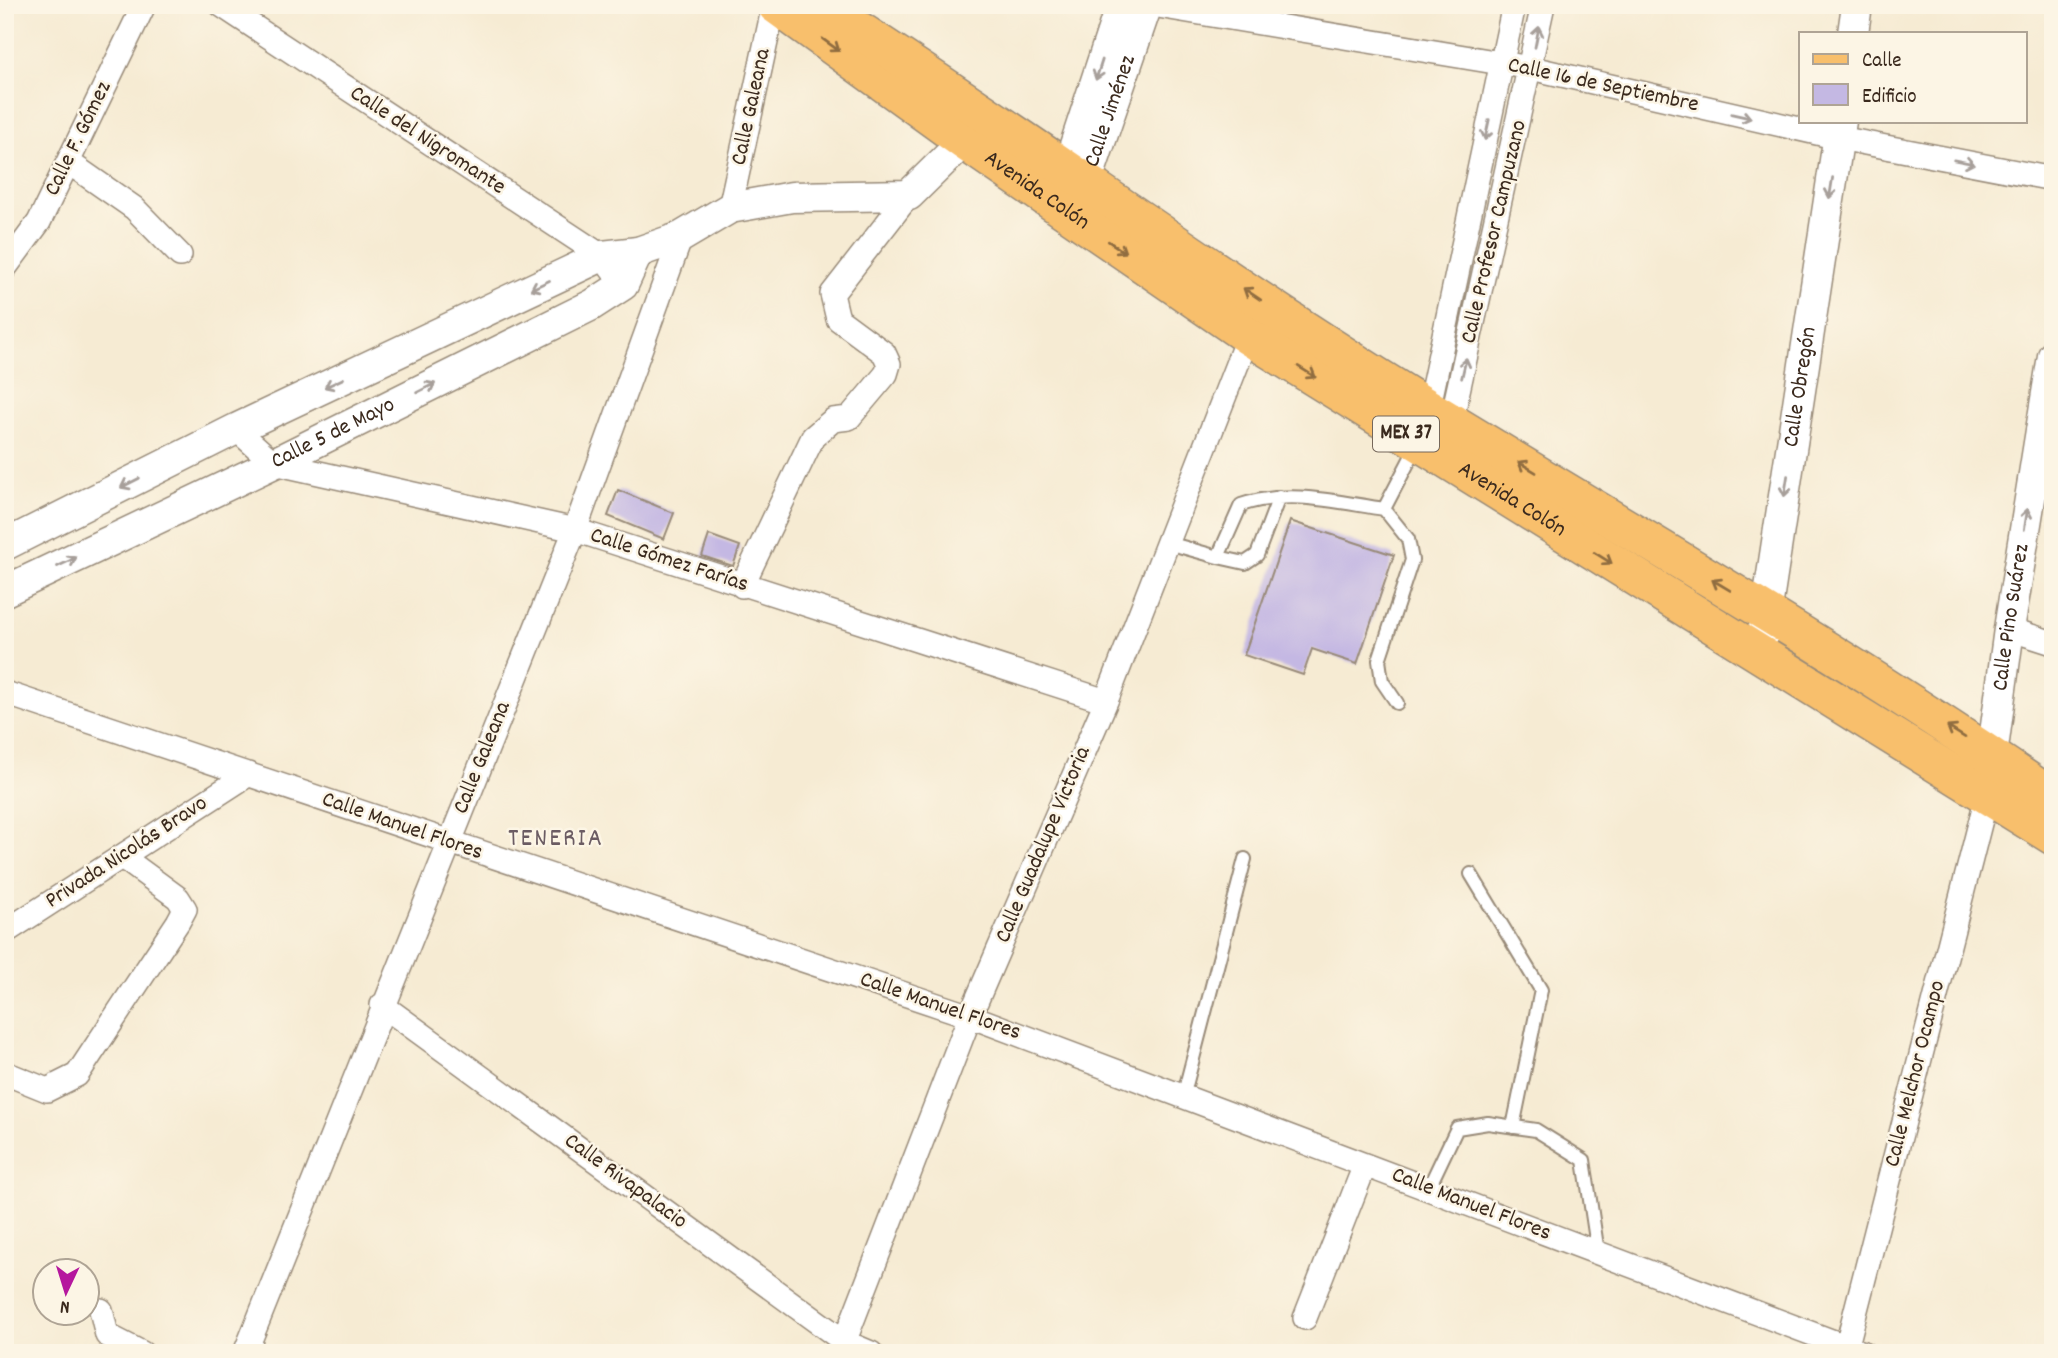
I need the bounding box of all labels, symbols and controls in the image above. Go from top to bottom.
one-way arrow [1531,26,1545,49]
legend [1799,32,2026,122]
one-way arrow [821,38,840,52]
street label: Calle Galeana [724,44,781,168]
text: Calle [1862,47,1901,77]
street label: Calle 16 de Septiembre [1505,50,1701,122]
street label: Calle Jiménez [1076,51,1145,172]
one-way arrow [1092,59,1105,81]
street label: Calle F. Gómez [37,76,121,202]
street label: Calle del Nigromante [342,78,512,204]
text: Edificio [1862,83,1917,113]
one-way arrow [1729,110,1752,123]
street label: Calle Profesor Campuzano [1453,117,1537,347]
one-way arrow [1479,118,1493,141]
street label: Avenida Colón [977,143,1096,239]
one-way arrow [1952,156,1975,170]
one-way arrow [1824,176,1837,199]
one-way arrow [1107,239,1126,254]
one-way arrow [530,279,551,292]
one-way arrow [1243,286,1262,301]
street label: Calle Obregón [1775,325,1826,450]
one-way arrow [1458,357,1471,380]
one-way arrow [1296,366,1316,380]
one-way arrow [324,376,345,390]
one-way arrow [415,380,436,394]
street label: Calle 5 de Mayo [266,389,401,478]
road number: MEX 37 [1373,416,1439,452]
street label: Avenida Colón [1451,454,1572,546]
one-way arrow [1518,459,1538,473]
one-way arrow [1779,474,1792,497]
one-way arrow [120,476,141,490]
one-way arrow [2020,508,2033,530]
street label: Calle Gómez Farías [586,520,752,602]
street label: Calle Pino Suárez [1984,541,2039,693]
one-way arrow [1593,551,1613,565]
one-way arrow [56,554,77,568]
one-way arrow [1712,578,1732,592]
street label: Calle Galeana [445,696,521,819]
one-way arrow [1946,725,1966,739]
street label: Calle Guadalupe Victoria [988,741,1101,948]
street label: Calle Manuel Flores [317,784,487,870]
street label: Privada Nicolás Bravo [39,788,215,918]
district label: TENERIA [508,821,604,858]
street label: Calle Manuel Flores [855,964,1025,1050]
street label: Calle Melchor Ocampo [1877,977,1955,1171]
street label: Calle Rivapalacio [556,1126,694,1238]
street label: Calle Manuel Flores [1386,1159,1556,1251]
north arrow [32,1256,102,1326]
text: N [59,1292,71,1319]

